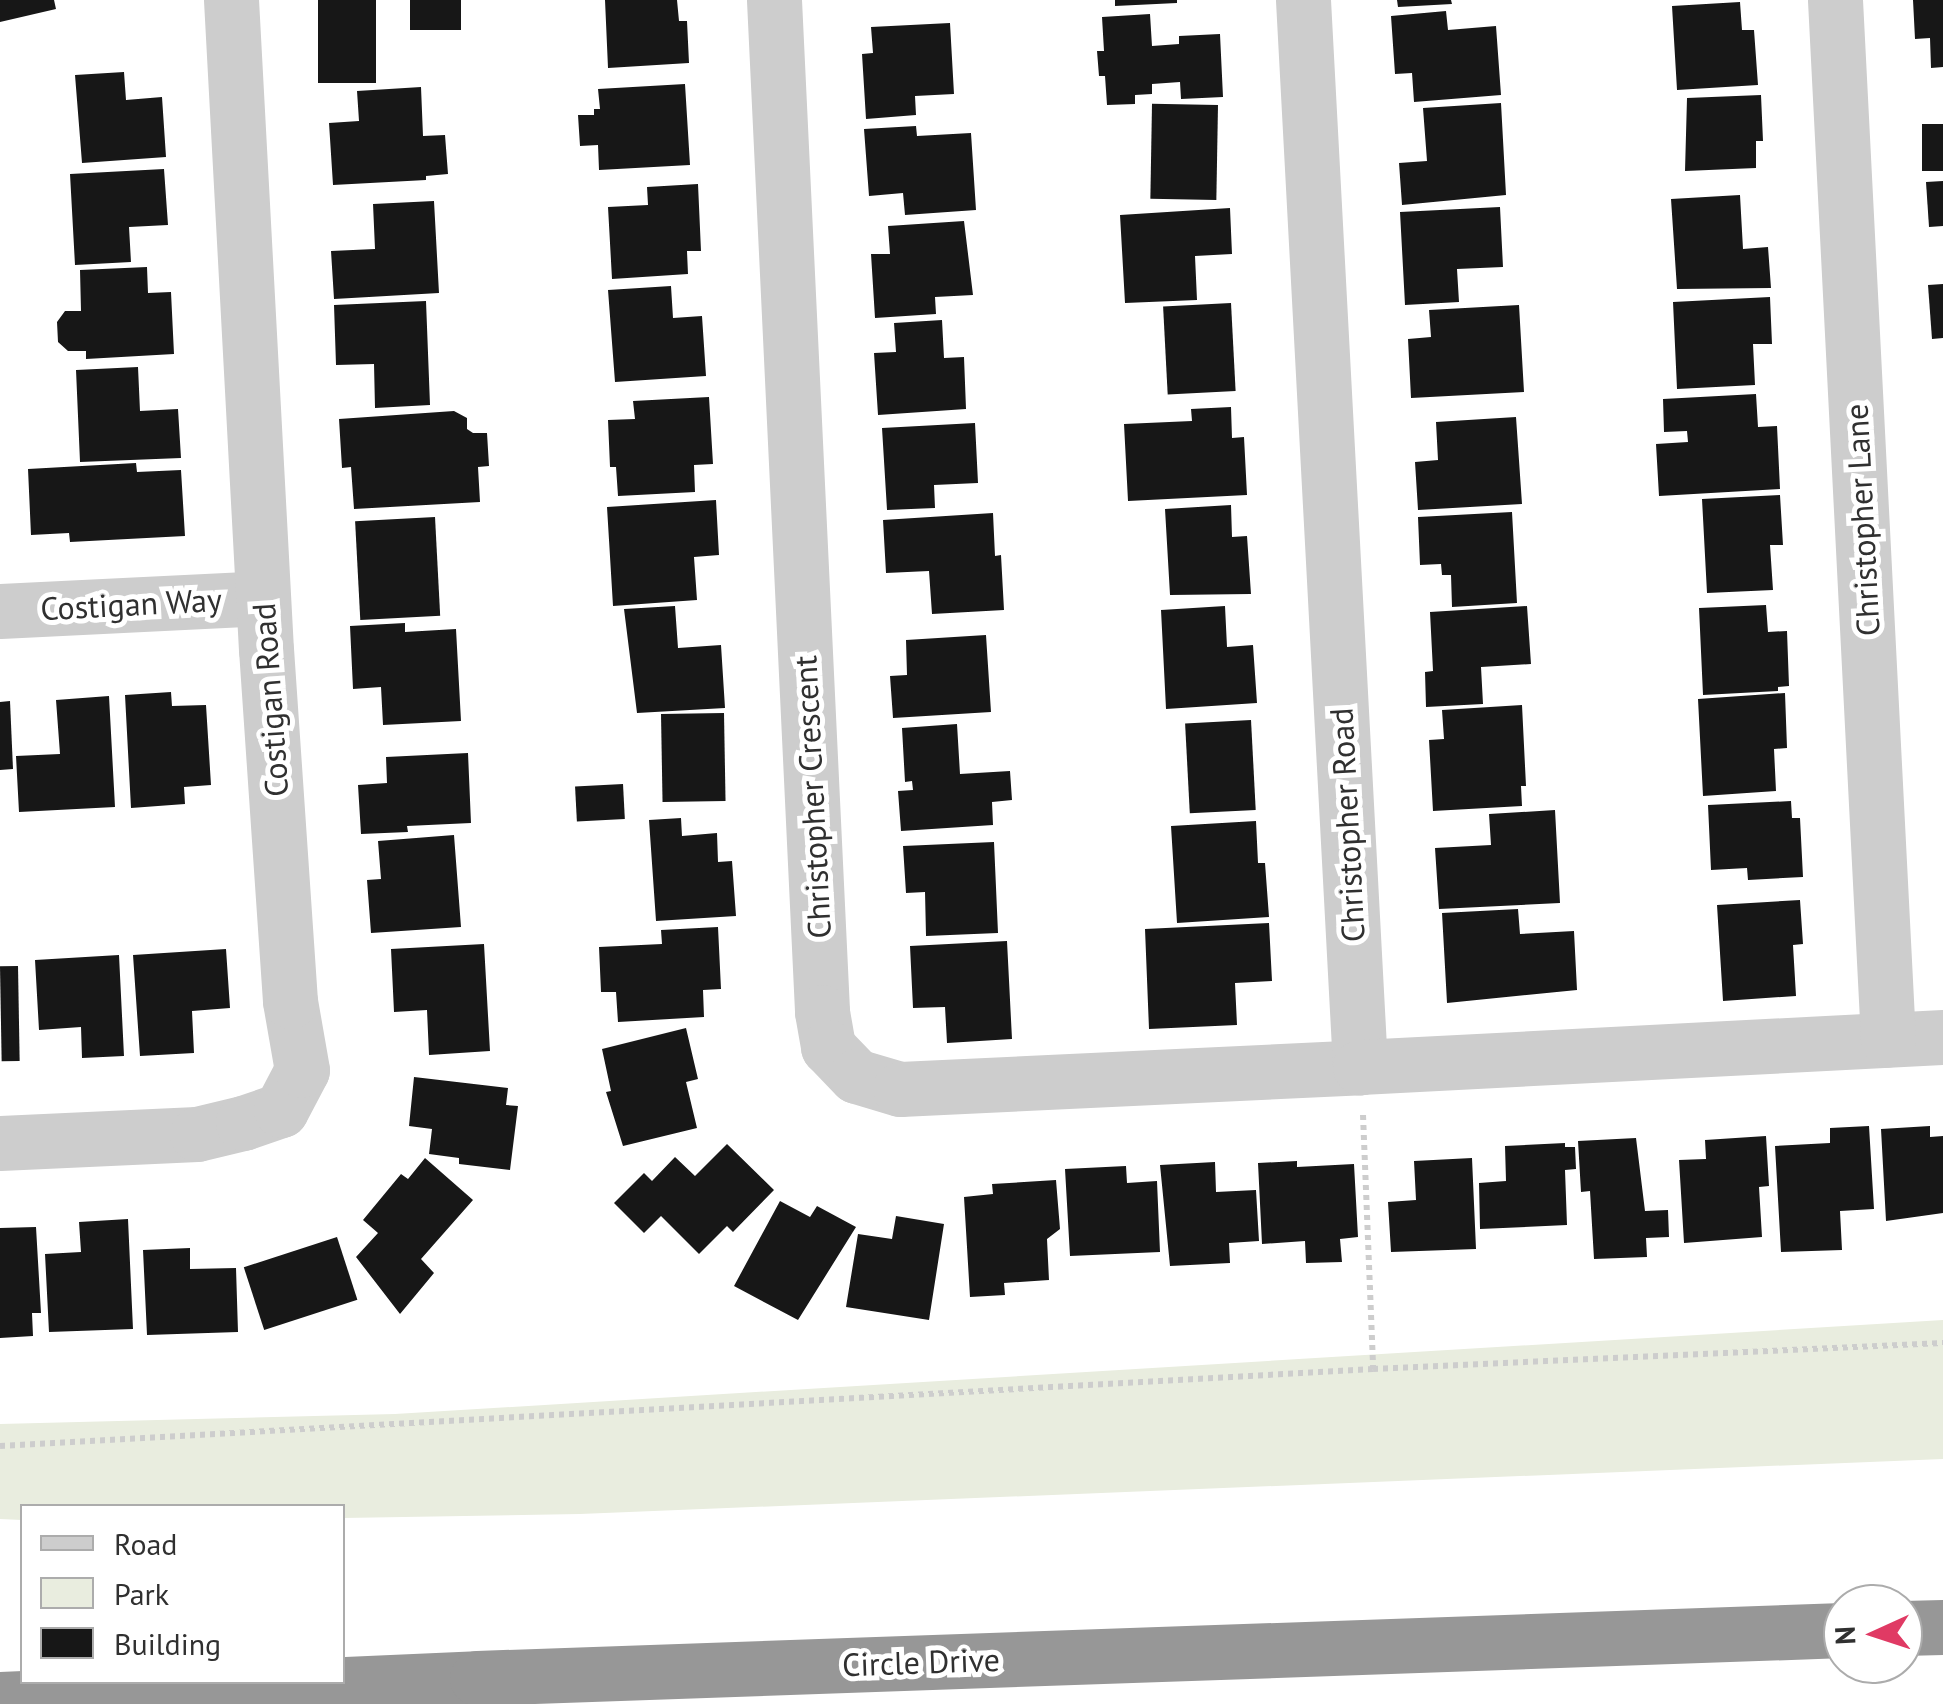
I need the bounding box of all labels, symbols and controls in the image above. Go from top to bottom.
street label: Christopher Lane [1837,403,1887,637]
street label: Costigan Way [39,580,223,628]
street label: Costigan Road [244,602,296,798]
street label: Christopher Crescent [785,654,839,940]
street label: Christopher Road [1322,707,1372,943]
legend [20,1504,345,1684]
text: Road [114,1524,178,1563]
text: Park [114,1574,169,1613]
north arrow [1823,1584,1923,1684]
text: Building [114,1624,221,1663]
text: N [1826,1625,1863,1646]
street label: Circle Drive [841,1640,1001,1684]

